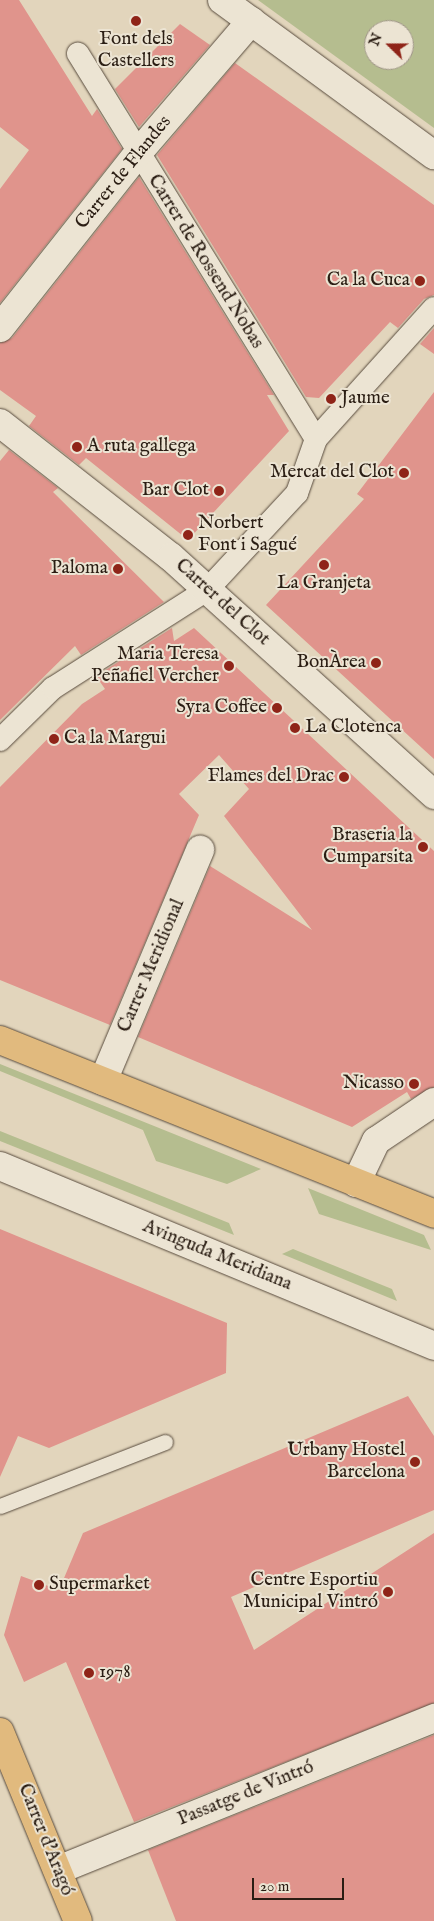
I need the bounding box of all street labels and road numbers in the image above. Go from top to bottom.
street label: Carrer de Flandes [71,112,177,234]
street label: Carrer de Rossend Nobas [142,171,268,353]
street label: Carrer del Clot [170,555,274,651]
street label: Carrer Meridional [114,896,190,1036]
street label: Avinguda Meridiana [139,1216,295,1296]
street label: Passatge de Vintró [175,1756,317,1832]
street label: Carrer d'Aragó [12,1781,78,1899]

